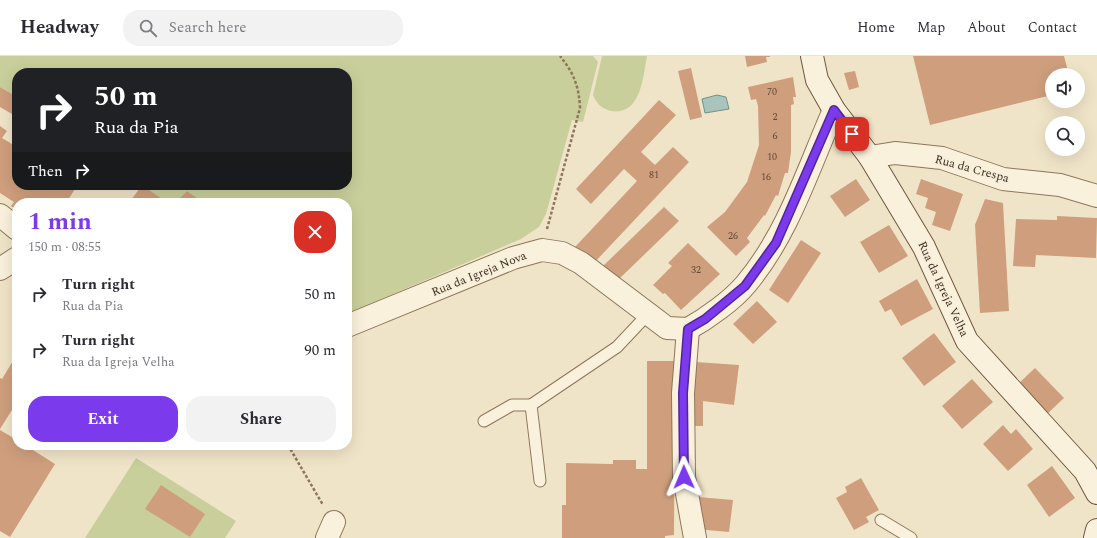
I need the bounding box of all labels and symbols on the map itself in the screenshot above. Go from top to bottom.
house number: 70 [767,84,777,100]
house number: 2 [773,109,778,125]
pin [835,117,869,151]
house number: 6 [773,128,778,144]
house number: 10 [767,149,777,165]
street label: Rua da Crespa [933,150,1011,188]
house number: 81 [649,167,659,183]
house number: 16 [761,169,771,185]
house number: 26 [728,228,738,244]
street label: Rua da Igreja Velha [912,238,974,340]
street label: Rua da Igreja Nova [429,246,530,302]
house number: 32 [691,262,701,278]
position arrow [663,456,705,498]

